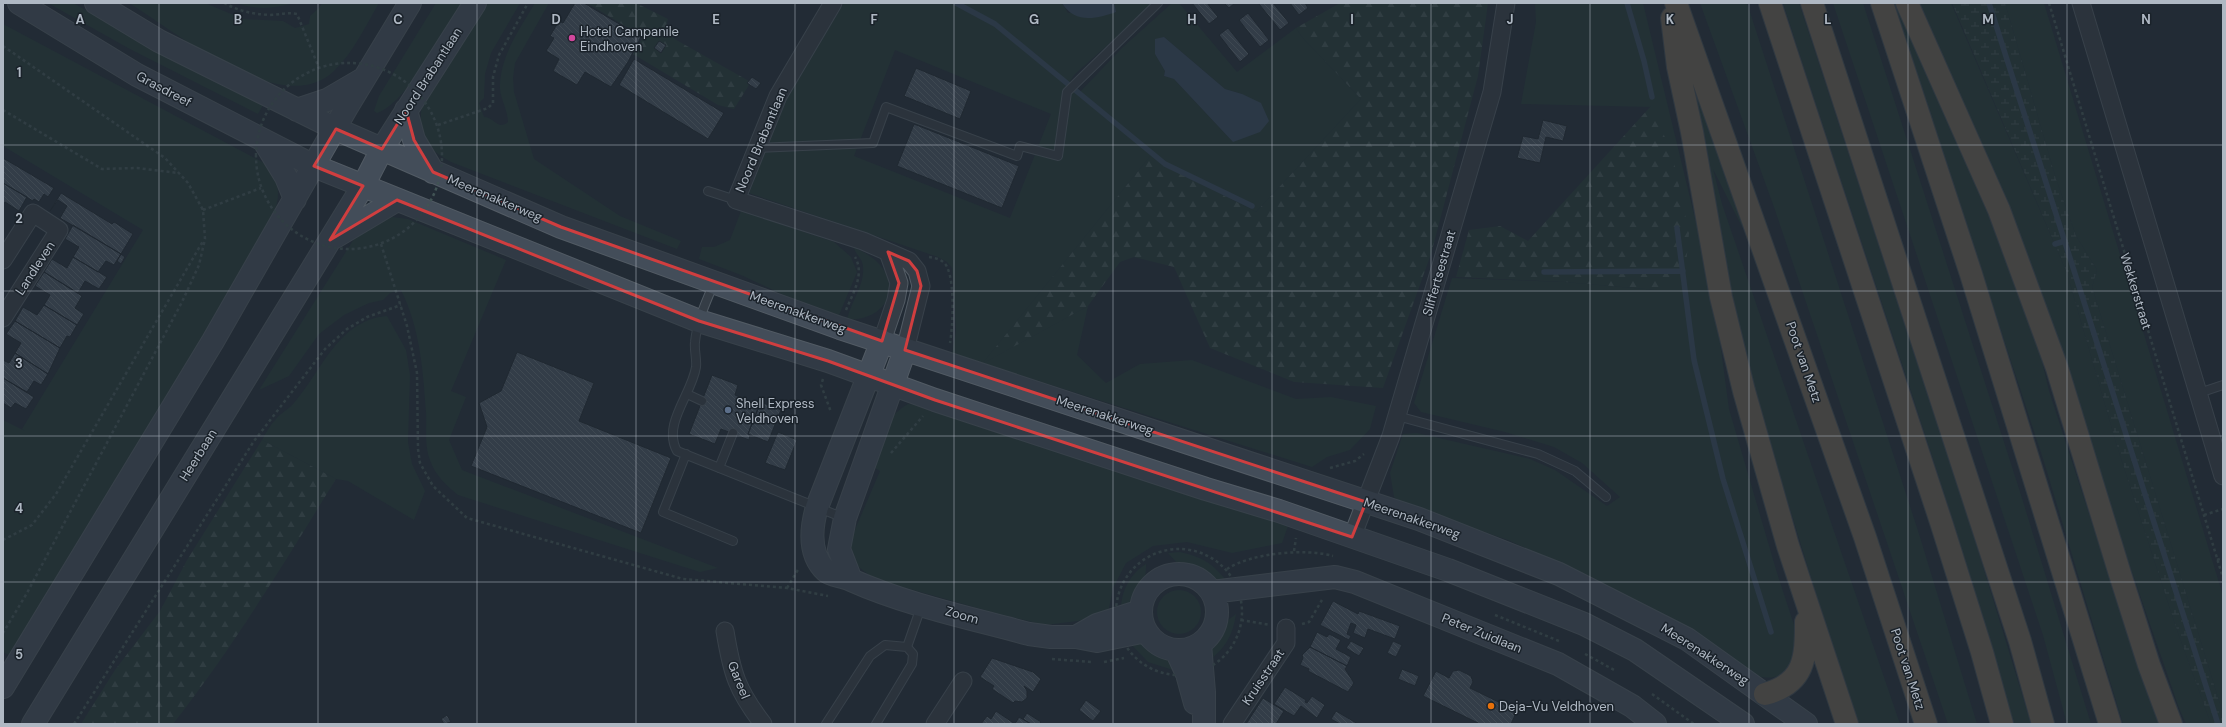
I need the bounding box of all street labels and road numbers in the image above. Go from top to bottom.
street label: Noord Brabantlaan [390,24,466,128]
street label: Grasdreef [133,67,195,111]
street label: Noord Brabantlaan [731,85,791,195]
street label: Meerenakkerweg [445,170,545,226]
street label: Sliffertsestraat [1419,228,1459,318]
street label: Landleven [11,238,59,298]
street label: Wekkerstraat [2116,251,2156,331]
street label: Meerenakkerweg [747,287,849,337]
street label: Poot van Metz [1782,319,1826,405]
street label: Meerenakkerweg [1054,391,1156,439]
street label: Heerbaan [175,426,221,484]
street label: Meerenakkerweg [1361,493,1463,543]
street label: Zoom [943,602,981,628]
street label: Peter Zuidlaan [1439,609,1525,657]
street label: Meerenakkerweg [1658,619,1752,689]
street label: Poot van Metz [1887,626,1929,712]
street label: Kruisstraat [1238,645,1288,709]
street label: Gareel [724,659,754,701]

